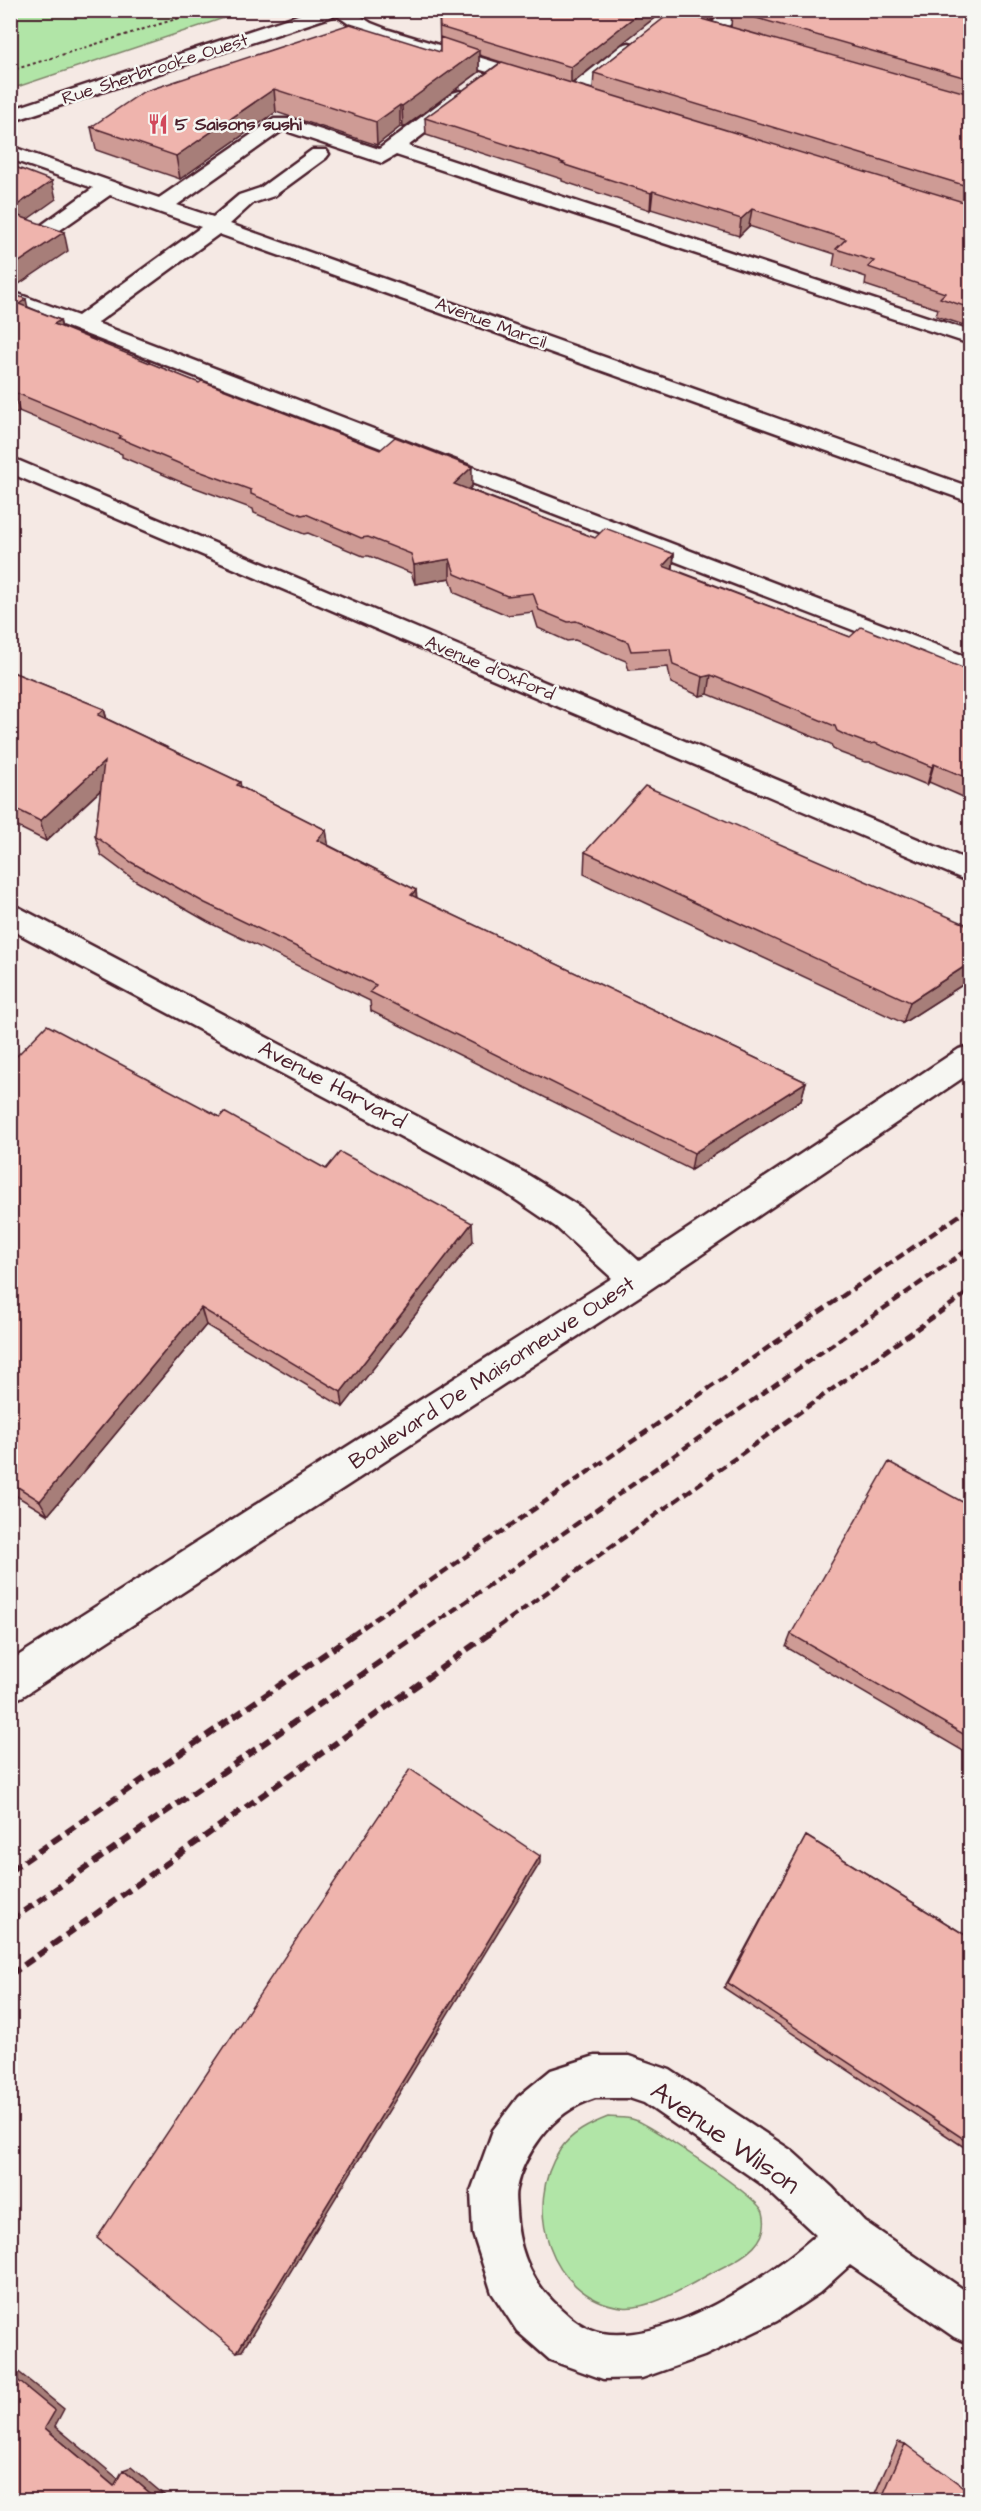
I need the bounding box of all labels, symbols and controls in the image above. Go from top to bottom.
street label: Rue Sherbrooke Ouest [59,27,252,111]
restaurant icon: 5 Saisons sushi [146,112,170,136]
place label: 5 Saisons sushi [175,112,302,137]
street label: Avenue Marcil [432,291,550,355]
street label: Avenue d'Oxford [421,629,559,707]
street label: Avenue Harvard [253,1033,411,1137]
street label: Boulevard De Maisonneuve Ouest [343,1269,641,1477]
street label: Avenue Wilson [643,2072,807,2204]

